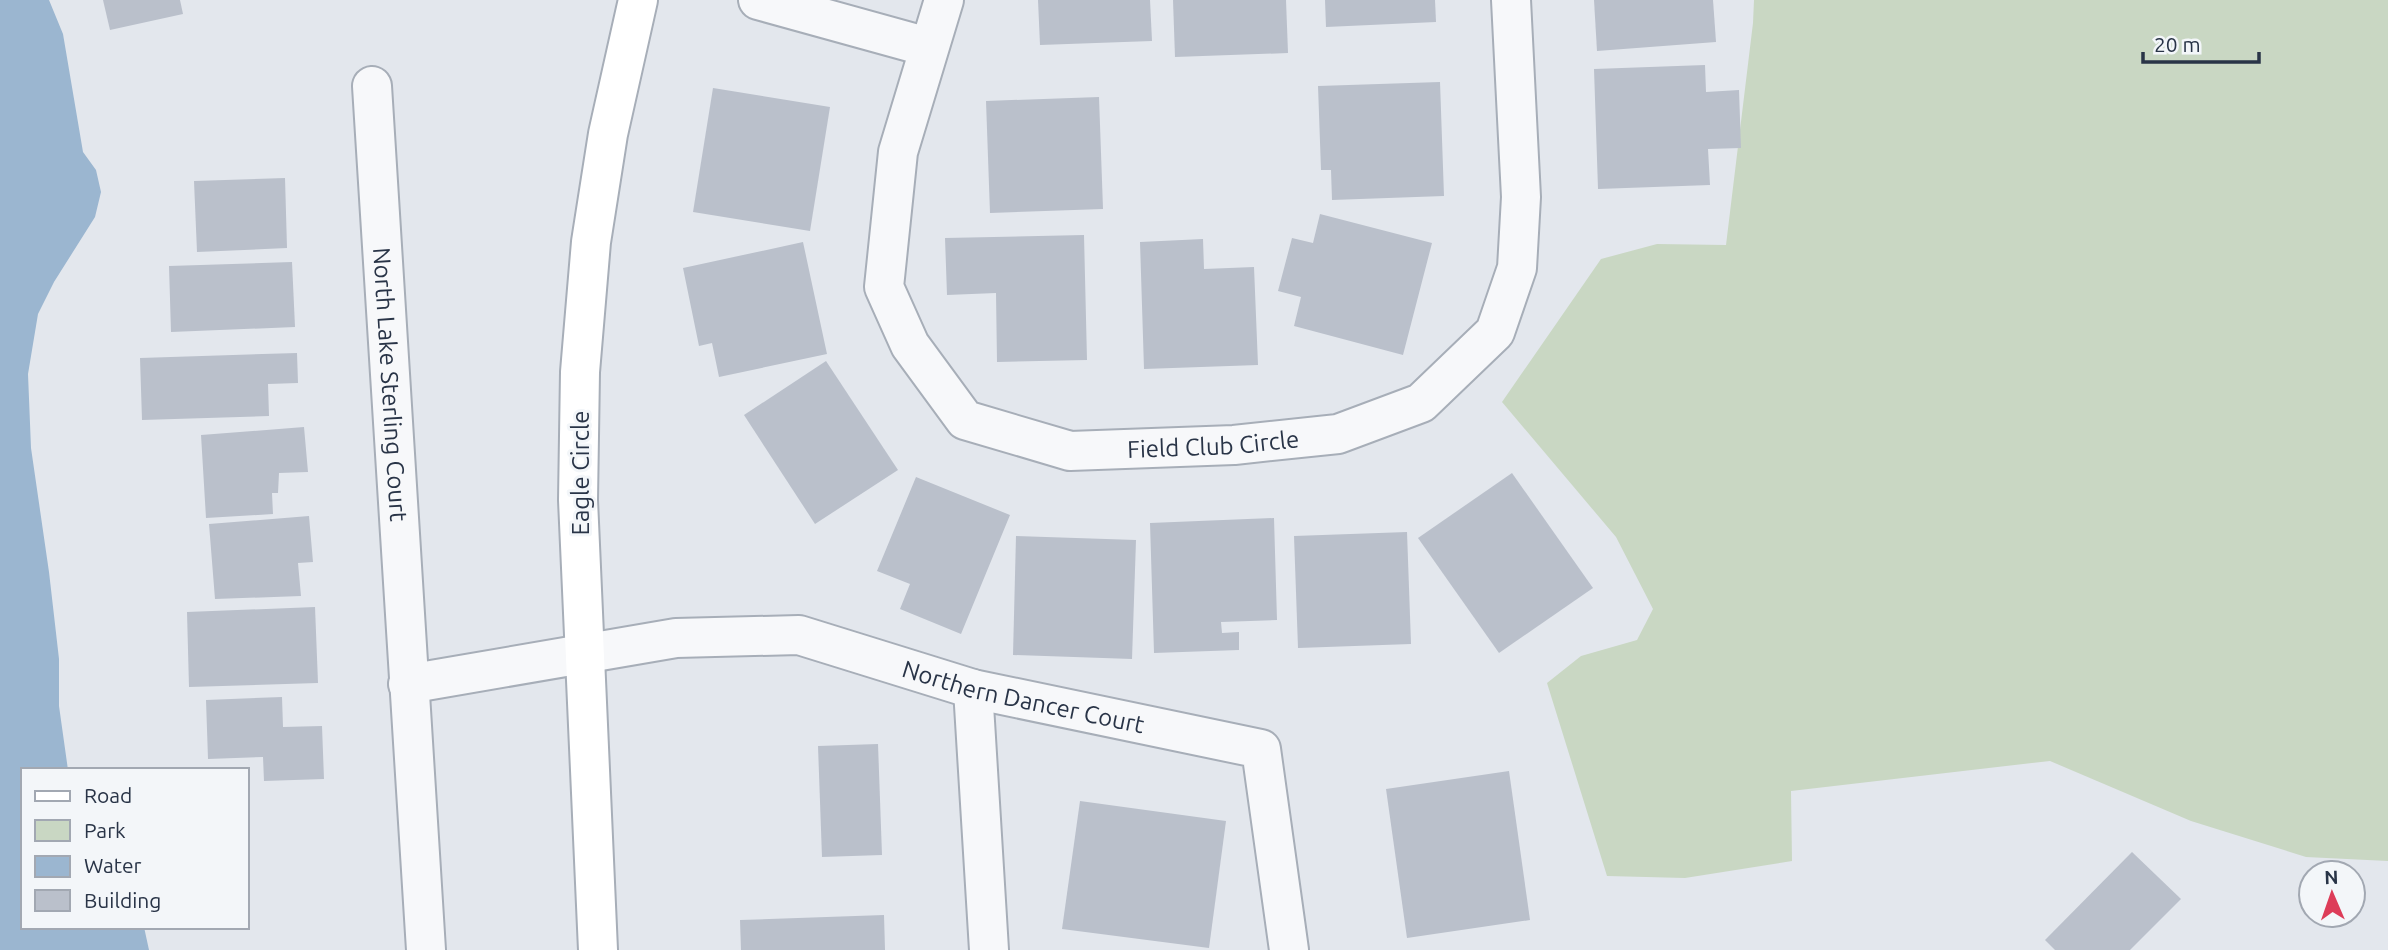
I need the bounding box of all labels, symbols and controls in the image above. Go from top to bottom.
scale bar [2143,21,2258,65]
text: 20 m [2154,32,2201,56]
street label: North Lake Sterling Court [369,247,413,523]
street label: Eagle Circle [567,411,594,535]
street label: Field Club Circle [1127,425,1300,462]
street label: Northern Dancer Court [899,654,1147,738]
legend [21,768,248,929]
text: Road [84,783,132,807]
text: Park [84,818,126,842]
text: Water [84,853,142,877]
north arrow [2297,859,2367,929]
text: N [2324,866,2339,888]
text: Building [84,888,161,912]

